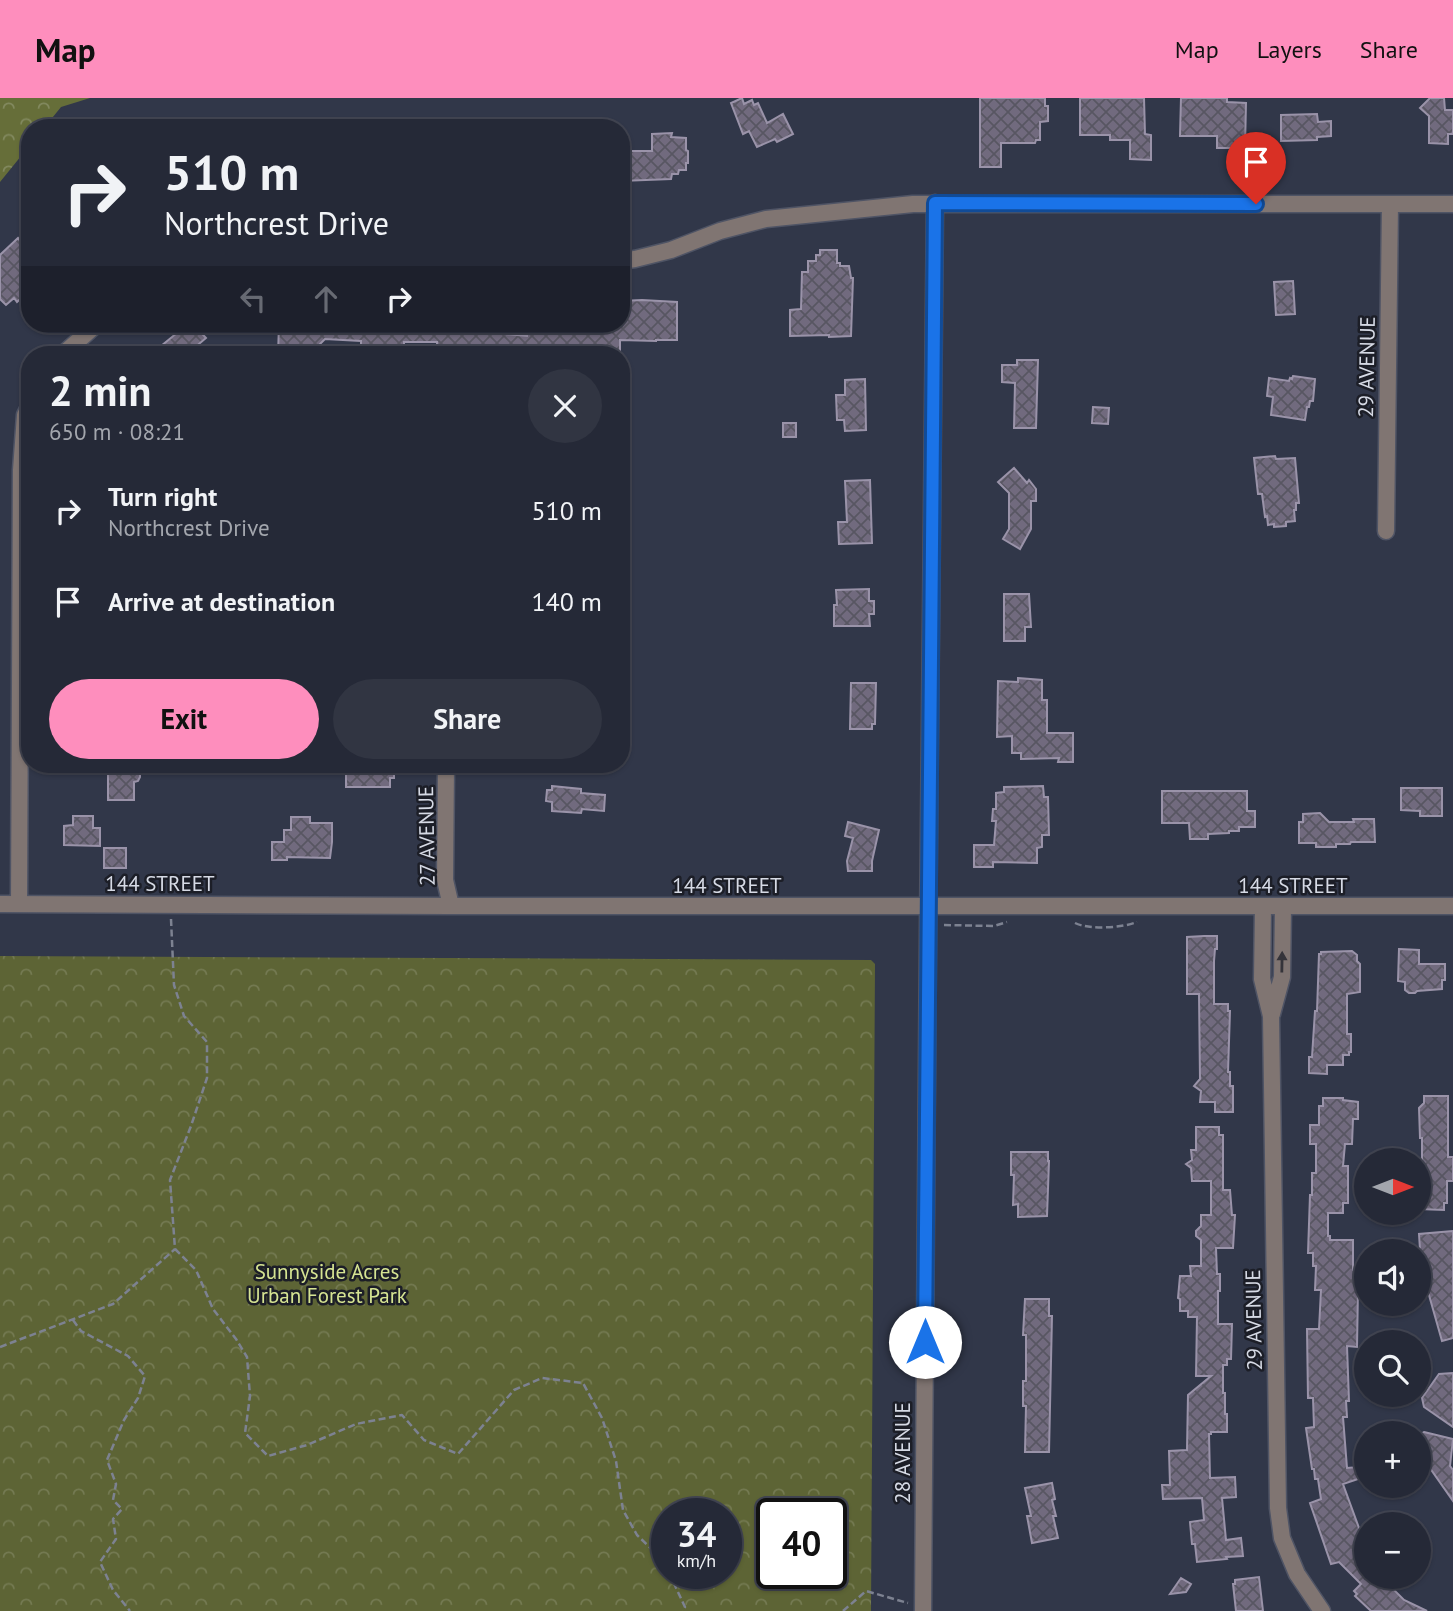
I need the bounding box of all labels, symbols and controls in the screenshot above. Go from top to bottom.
text: Map [35,28,96,71]
text: Map [1175,34,1219,65]
text: Layers [1257,34,1322,65]
text: Share [1360,34,1418,65]
pin [1226,132,1286,204]
text: 510 m [164,140,299,204]
icon: arrive [1237,143,1275,181]
icon: right [49,147,140,238]
text: Northcrest Drive [164,202,389,244]
icon: left [234,280,272,318]
icon: ahead [307,280,345,318]
icon: right [380,280,418,318]
street label: 29 AVENUE [1352,316,1381,418]
text: 2 min [49,363,151,418]
button: close [528,369,602,443]
text: 650 m · 08:21 [49,417,185,446]
text: Turn right [108,480,217,513]
icon: right [49,492,87,530]
text: 510 m [531,494,602,527]
text: Northcrest Drive [108,513,270,542]
icon: arrive [49,583,87,621]
text: Arrive at destination [108,585,335,618]
text: 140 m [531,585,602,618]
button: Exit [49,679,319,759]
button: Share [333,679,602,759]
street label: 27 AVENUE [412,786,441,886]
street label: 144 STREET [105,870,215,897]
street label: 144 STREET [672,872,782,899]
street label: 144 STREET [1238,872,1348,899]
one-way arrow [1277,951,1288,973]
north arrow [1354,1148,1432,1225]
map controls [1354,1148,1431,1589]
button: sound [1354,1239,1431,1316]
park label: Sunnyside Acres Urban Forest Park [247,1258,407,1309]
street label: 29 AVENUE [1239,1269,1268,1371]
position arrow [888,1305,962,1379]
button: search [1354,1330,1431,1407]
street label: 28 AVENUE [889,1402,916,1504]
button: + [1354,1421,1431,1498]
speed limit sign: 40 [756,1498,847,1589]
text: 34 [677,1511,716,1557]
button: − [1354,1512,1431,1589]
text: km/h [677,1549,716,1572]

